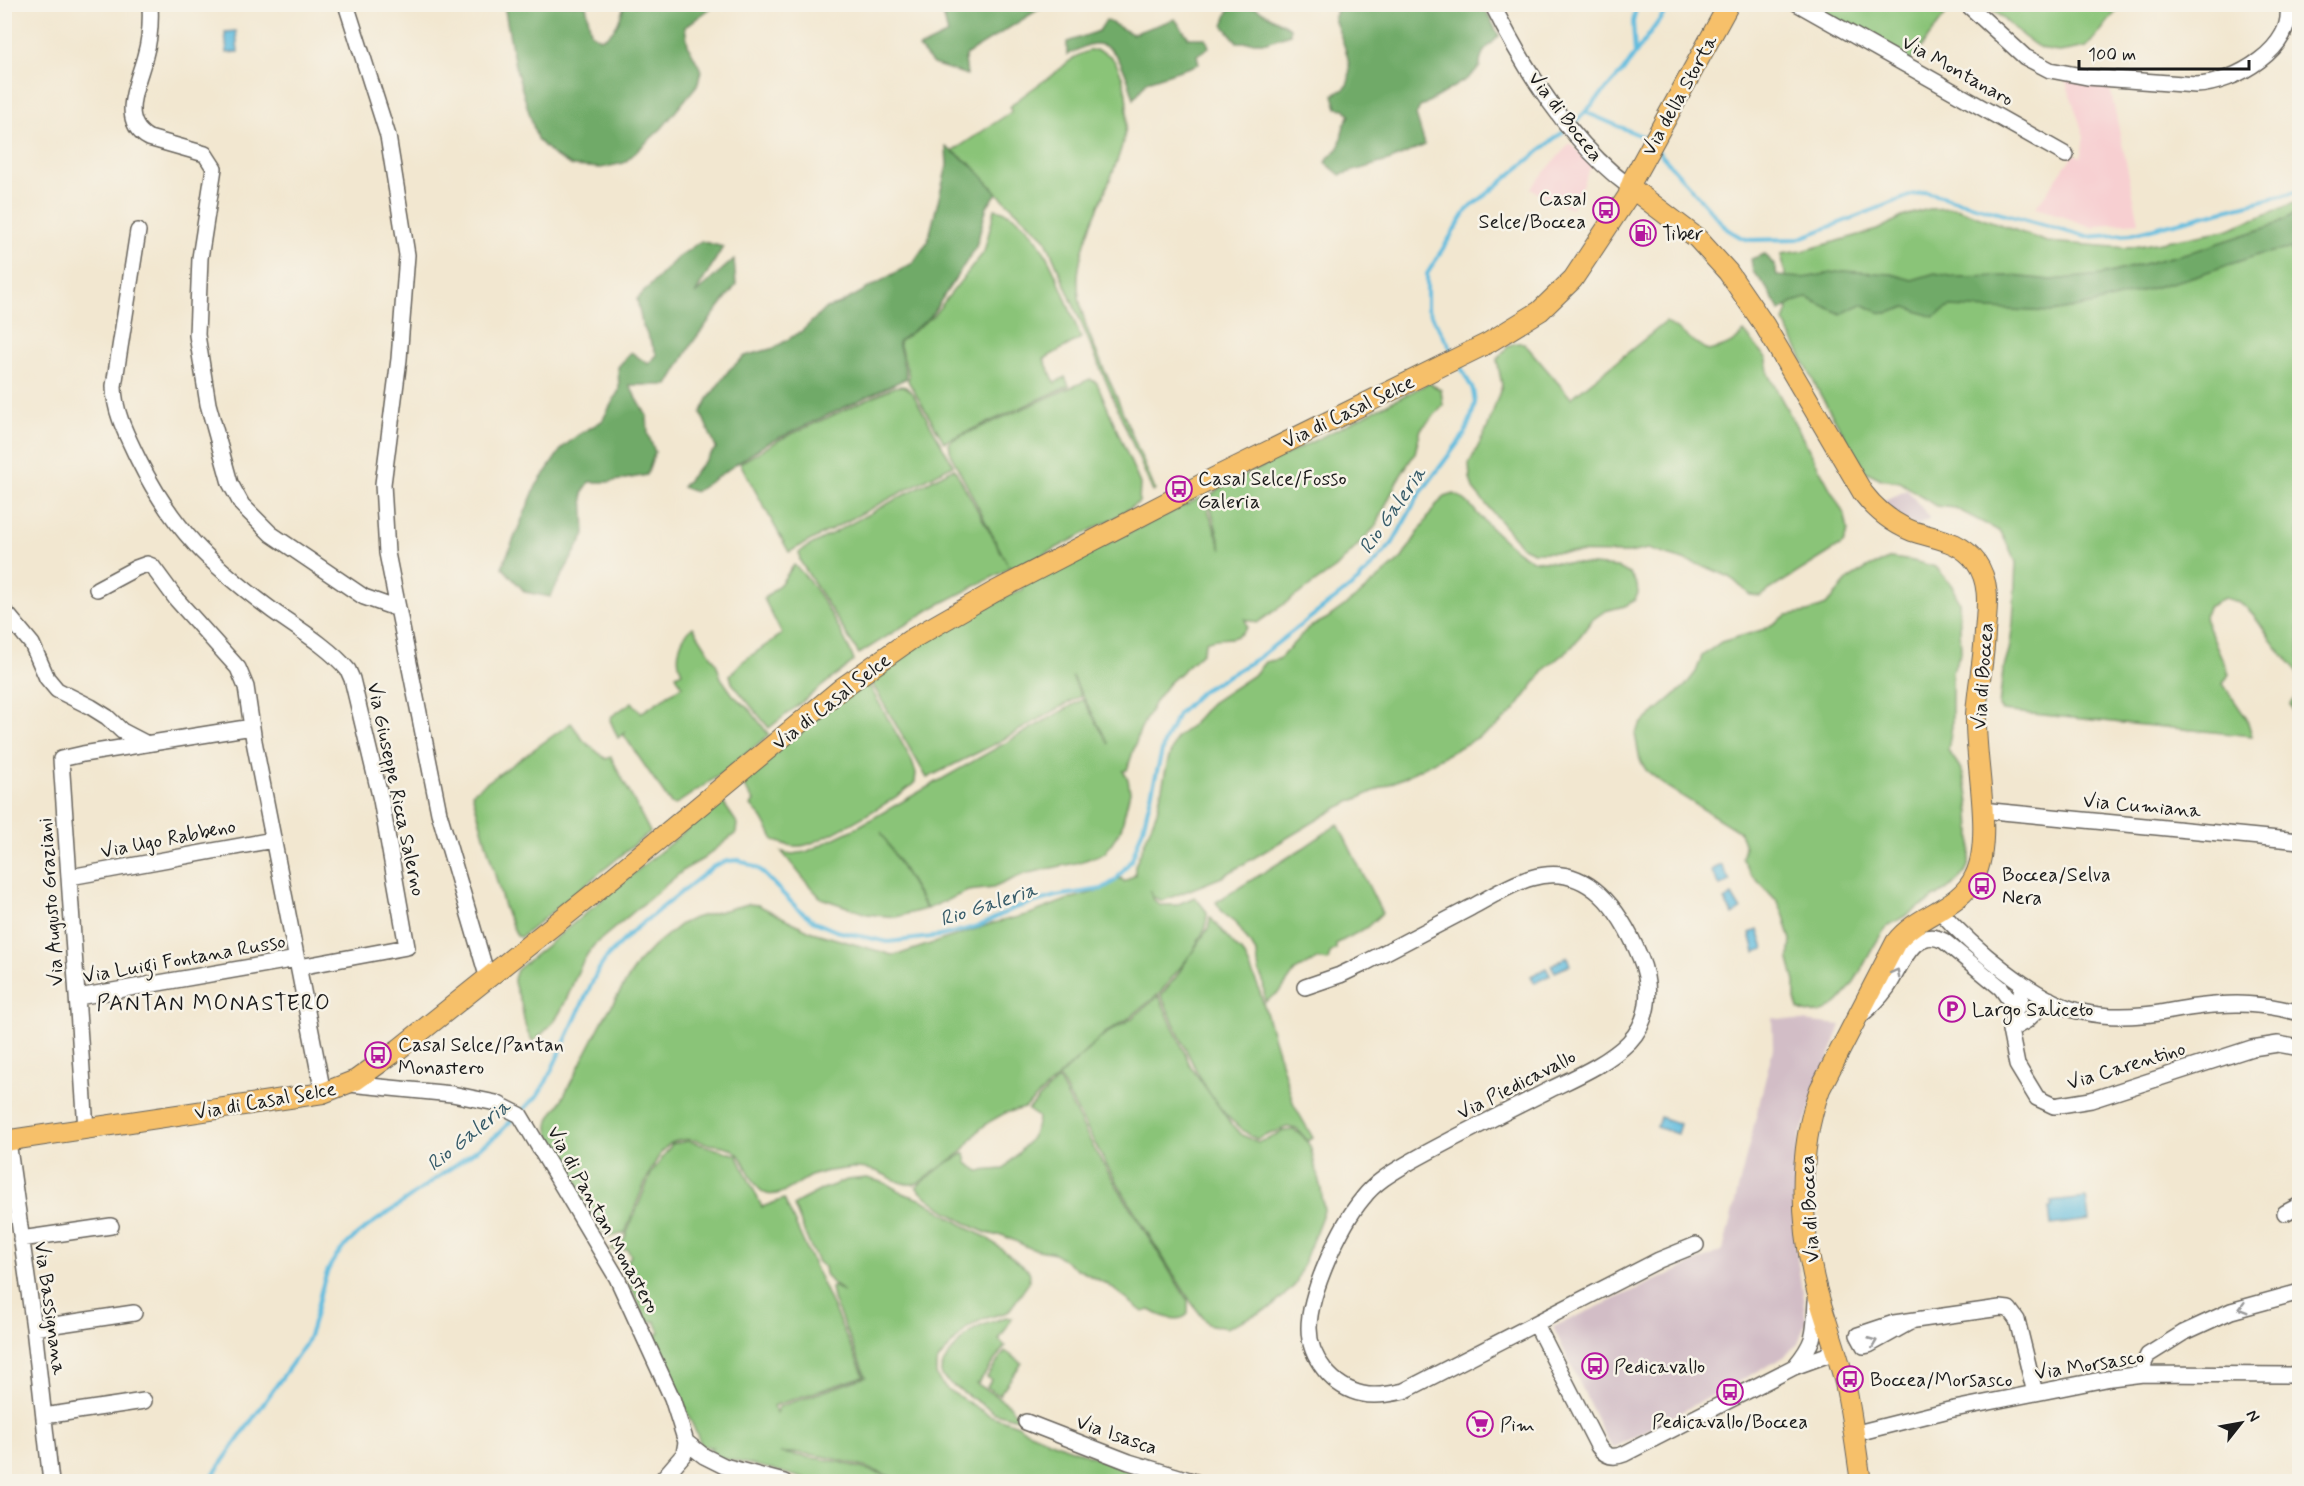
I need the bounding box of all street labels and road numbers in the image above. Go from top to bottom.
street label: Via Montanaro [1896,29,2018,113]
street label: Via della Storta [1636,30,1725,161]
street label: Via di Boccea [1521,66,1609,168]
street label: Via di Casal Selce [1278,369,1419,456]
street label: Via di Boccea [1966,622,2001,731]
street label: Via di Casal Selce [767,647,897,757]
street label: Via Giuseppe Ricca Salerno [360,680,431,899]
street label: Via Cumiana [2082,788,2203,825]
street label: Via Ugo Rabbeno [98,813,238,866]
street label: Via Augusto Graziani [32,817,71,987]
street label: Via Luigi Fontana Russo [81,928,288,993]
street label: Via Carentino [2064,1036,2189,1097]
street label: Via Piedicavallo [1453,1044,1581,1127]
street label: Via di Casal Selce [192,1076,338,1127]
street label: Via di Pantan Monastero [540,1121,666,1318]
street label: Via di Boccea [1794,1155,1827,1263]
street label: Via Bassignana [27,1240,72,1378]
street label: Via Morsasco [2032,1343,2146,1387]
street label: Via Isasca [1072,1409,1161,1462]

